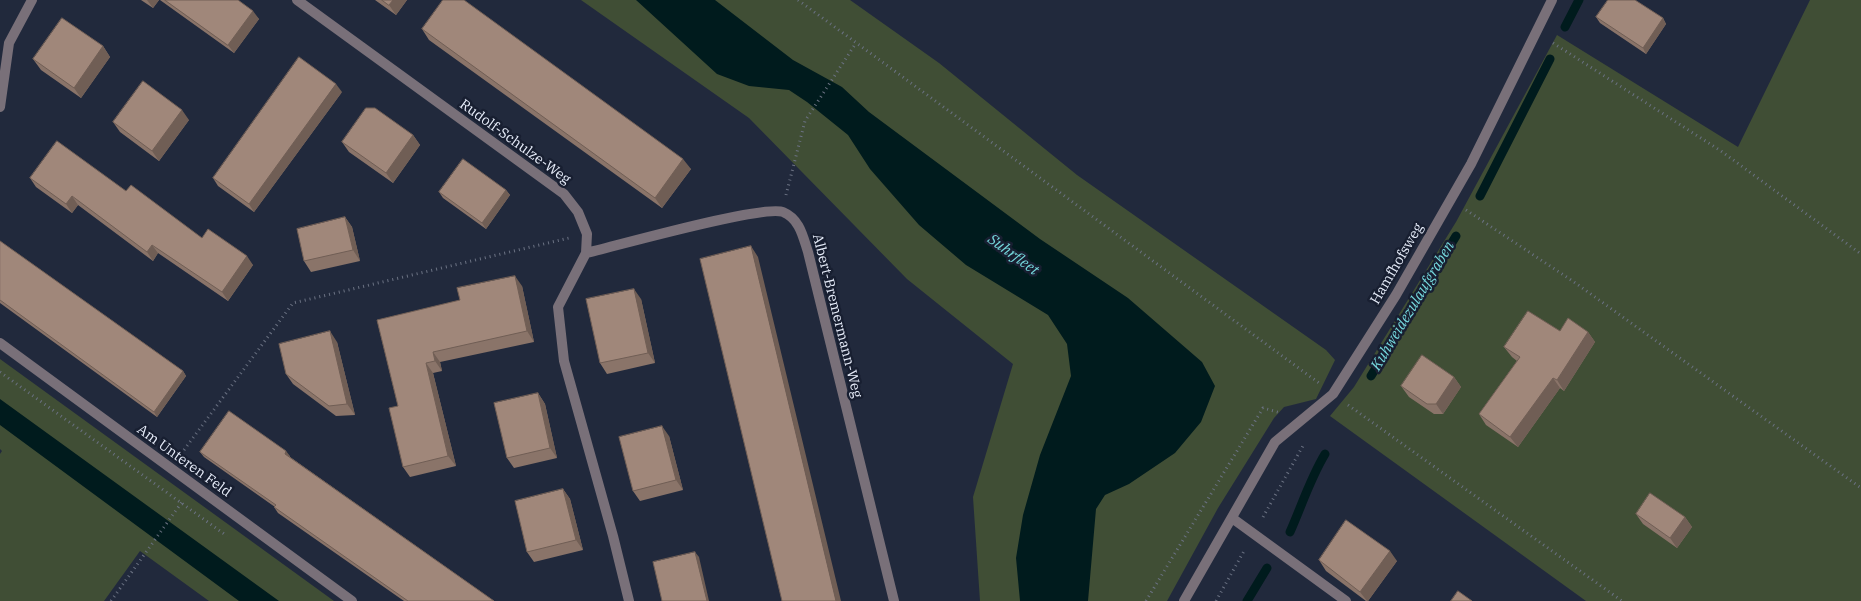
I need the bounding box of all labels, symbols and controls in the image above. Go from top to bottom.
street label: Rudolf-Schulze-Weg [456,96,574,188]
street label: Hamfhofsweg [1367,220,1427,308]
water label: Suhrfleet [984,230,1042,280]
street label: Albert-Bremermann-Weg [808,232,866,400]
water label: Kuhweidezulaufgraben [1367,238,1459,374]
street label: Am Unteren Feld [134,421,234,501]

